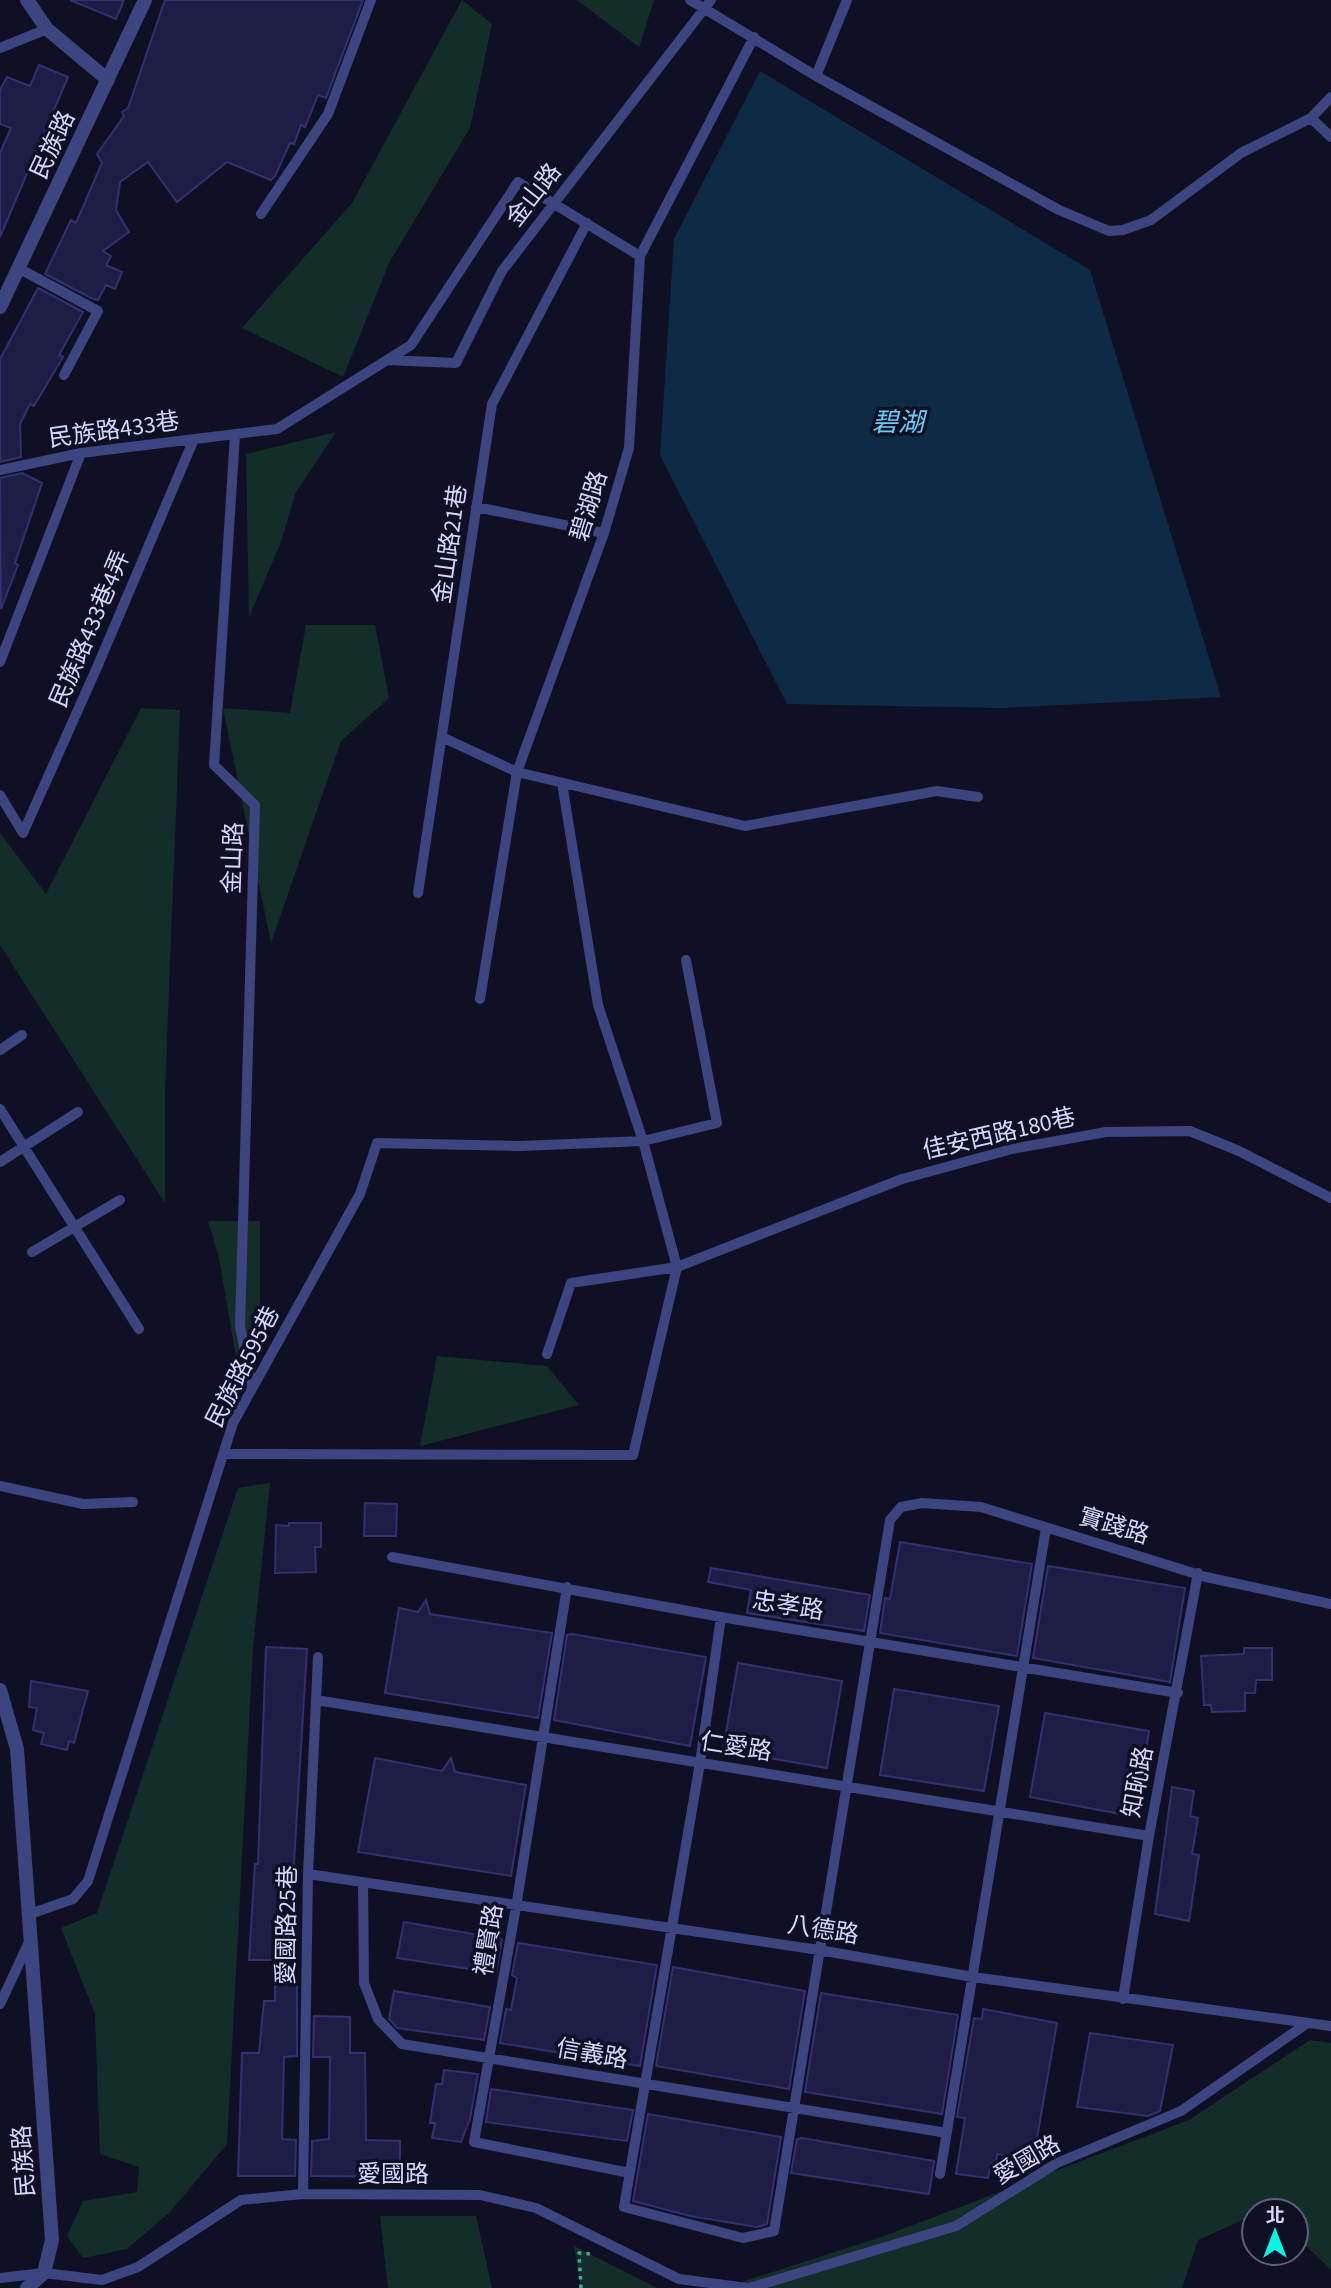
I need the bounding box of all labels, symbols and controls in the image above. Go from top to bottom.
street label: 民族路 [22,105,84,185]
street label: 金山路 [498,156,570,234]
street label: 民族路433巷 [46,403,182,457]
water label: 碧湖 [872,404,928,441]
street label: 碧湖路 [562,466,616,546]
street label: 金山路21巷 [424,482,476,606]
street label: 民族路433巷4弄 [41,545,139,713]
street label: 金山路 [214,821,252,895]
street label: 佳安西路180巷 [919,1099,1079,1169]
street label: 民族路595巷 [197,1300,289,1434]
street label: 實踐路 [1074,1499,1154,1553]
street label: 忠孝路 [750,1583,826,1629]
street label: 仁愛路 [698,1724,774,1770]
street label: 知恥路 [1114,1743,1162,1821]
street label: 愛國路25巷 [268,1865,306,1985]
street label: 禮賢路 [466,1902,512,1978]
street label: 八德路 [785,1907,861,1953]
street label: 信義路 [554,2031,630,2077]
street label: 民族路 [4,2124,44,2198]
street label: 愛國路 [987,2127,1067,2193]
street label: 愛國路 [357,2157,429,2192]
north arrow [1240,2197,1310,2267]
text: 北 [1265,2203,1285,2230]

